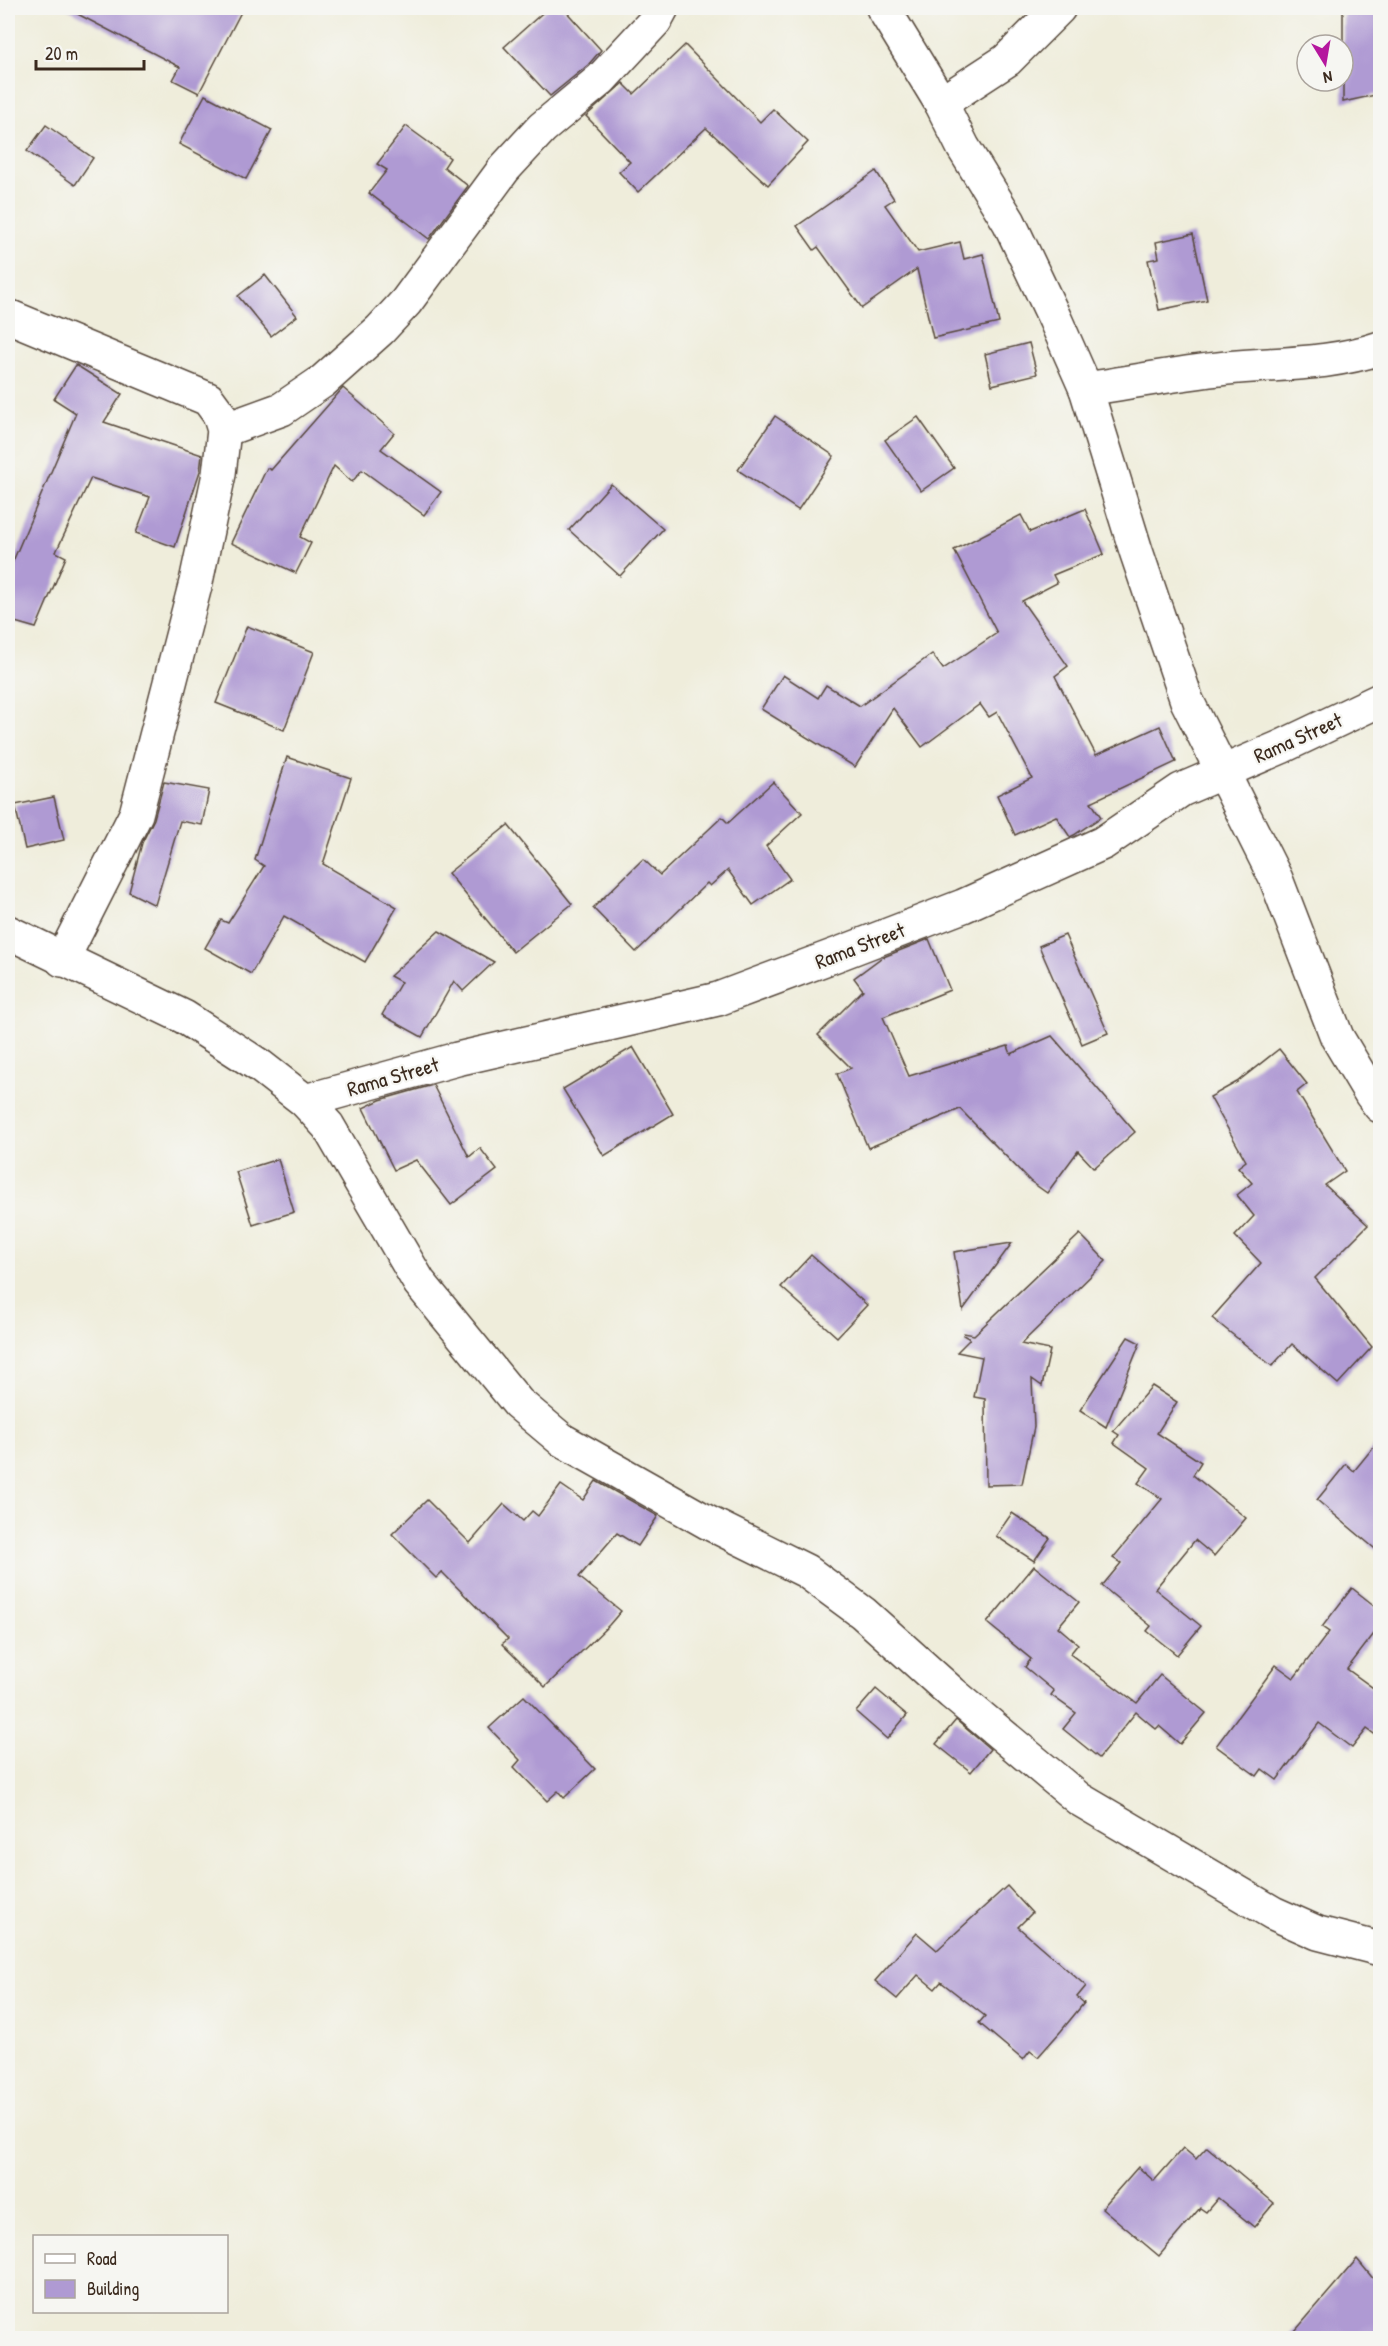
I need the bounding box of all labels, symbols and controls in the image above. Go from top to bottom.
scale bar [36,33,144,71]
north arrow [1295,33,1355,93]
text: 20 m [45,41,78,66]
text: N [1321,66,1334,89]
street label: Rama Street [1249,705,1347,770]
street label: Rama Street [811,915,910,976]
street label: Rama Street [344,1049,443,1103]
legend [33,2235,228,2313]
text: Road [87,2246,117,2271]
text: Building [87,2276,139,2301]

